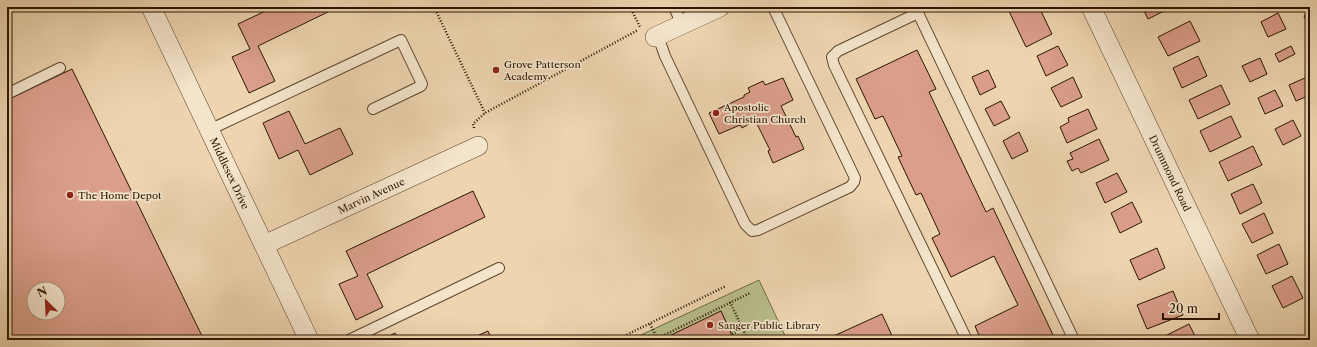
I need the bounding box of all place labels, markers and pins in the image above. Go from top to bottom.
place label: Grove Patterson Academy [503,58,581,83]
marker: Grove Patterson Academy [491,65,501,75]
place label: Apostolic Christian Church [723,101,807,126]
marker: Apostolic Christian Church [711,108,721,118]
place label: The Home Depot [78,189,162,202]
marker: The Home Depot [65,190,75,200]
place label: Sanger Public Library [718,319,821,332]
marker: Sanger Public Library [705,320,715,330]

